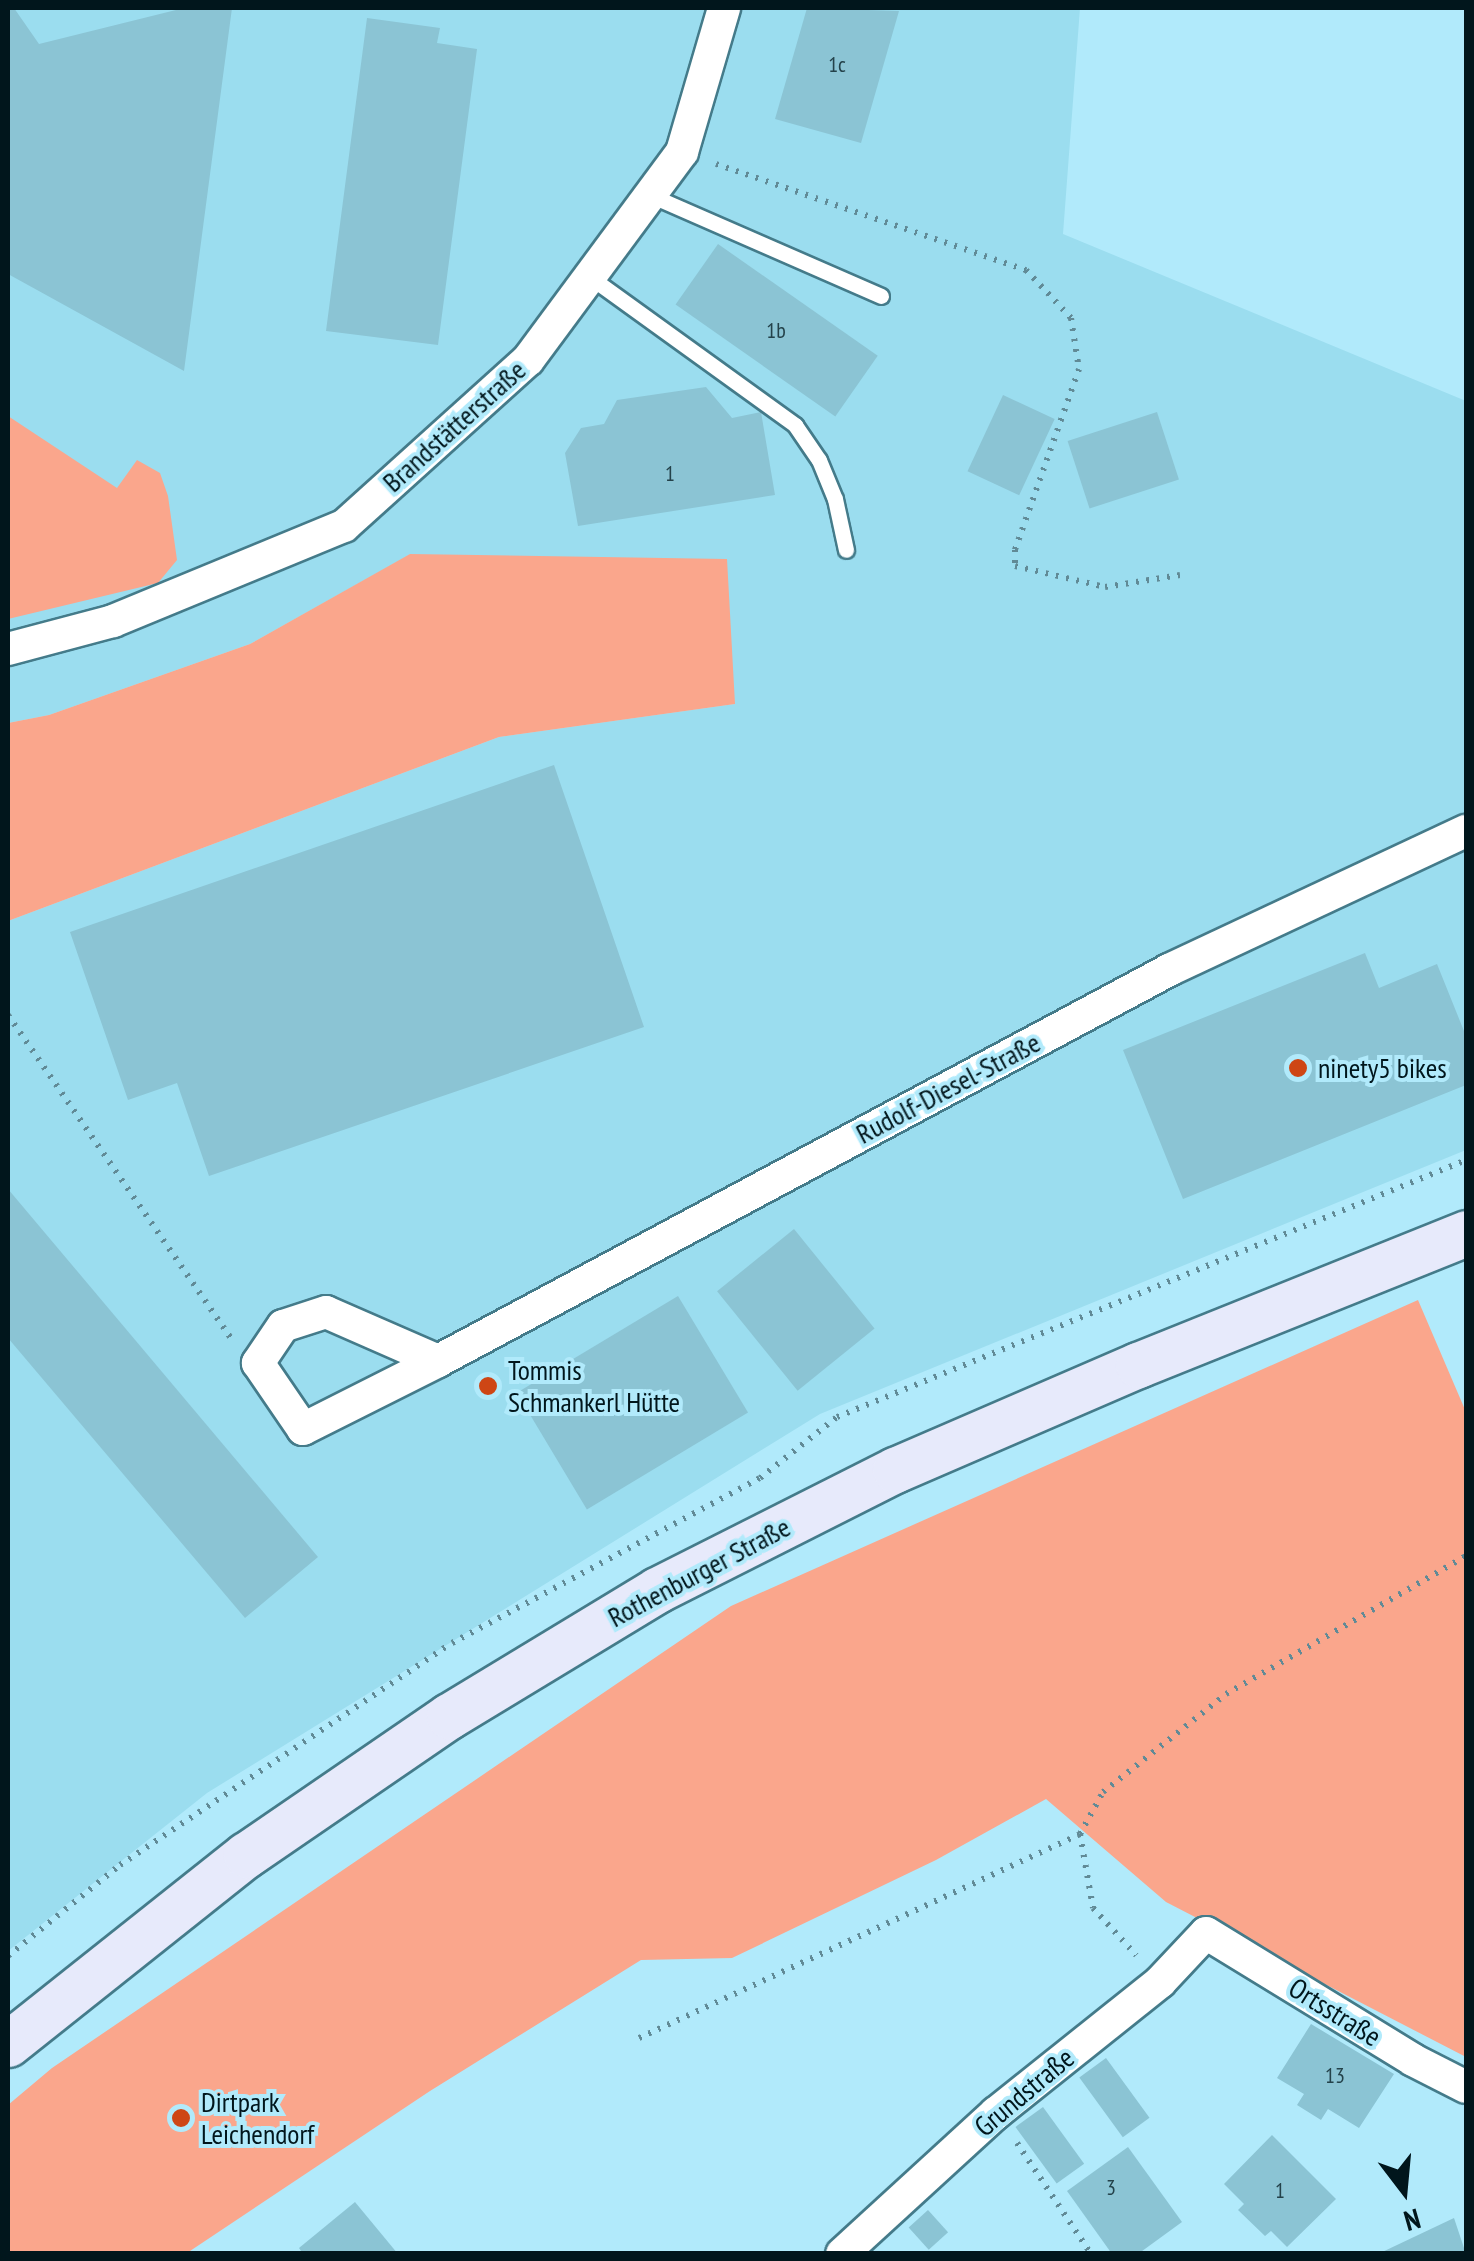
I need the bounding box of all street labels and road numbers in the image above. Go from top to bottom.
street label: Brandstätterstraße [376,353,532,499]
street label: Rudolf-Diesel-Straße [850,1025,1046,1151]
street label: Rothenburger Straße [602,1510,796,1634]
street label: Ortsstraße [1283,1971,1387,2053]
street label: Grundstraße [968,2041,1080,2143]

